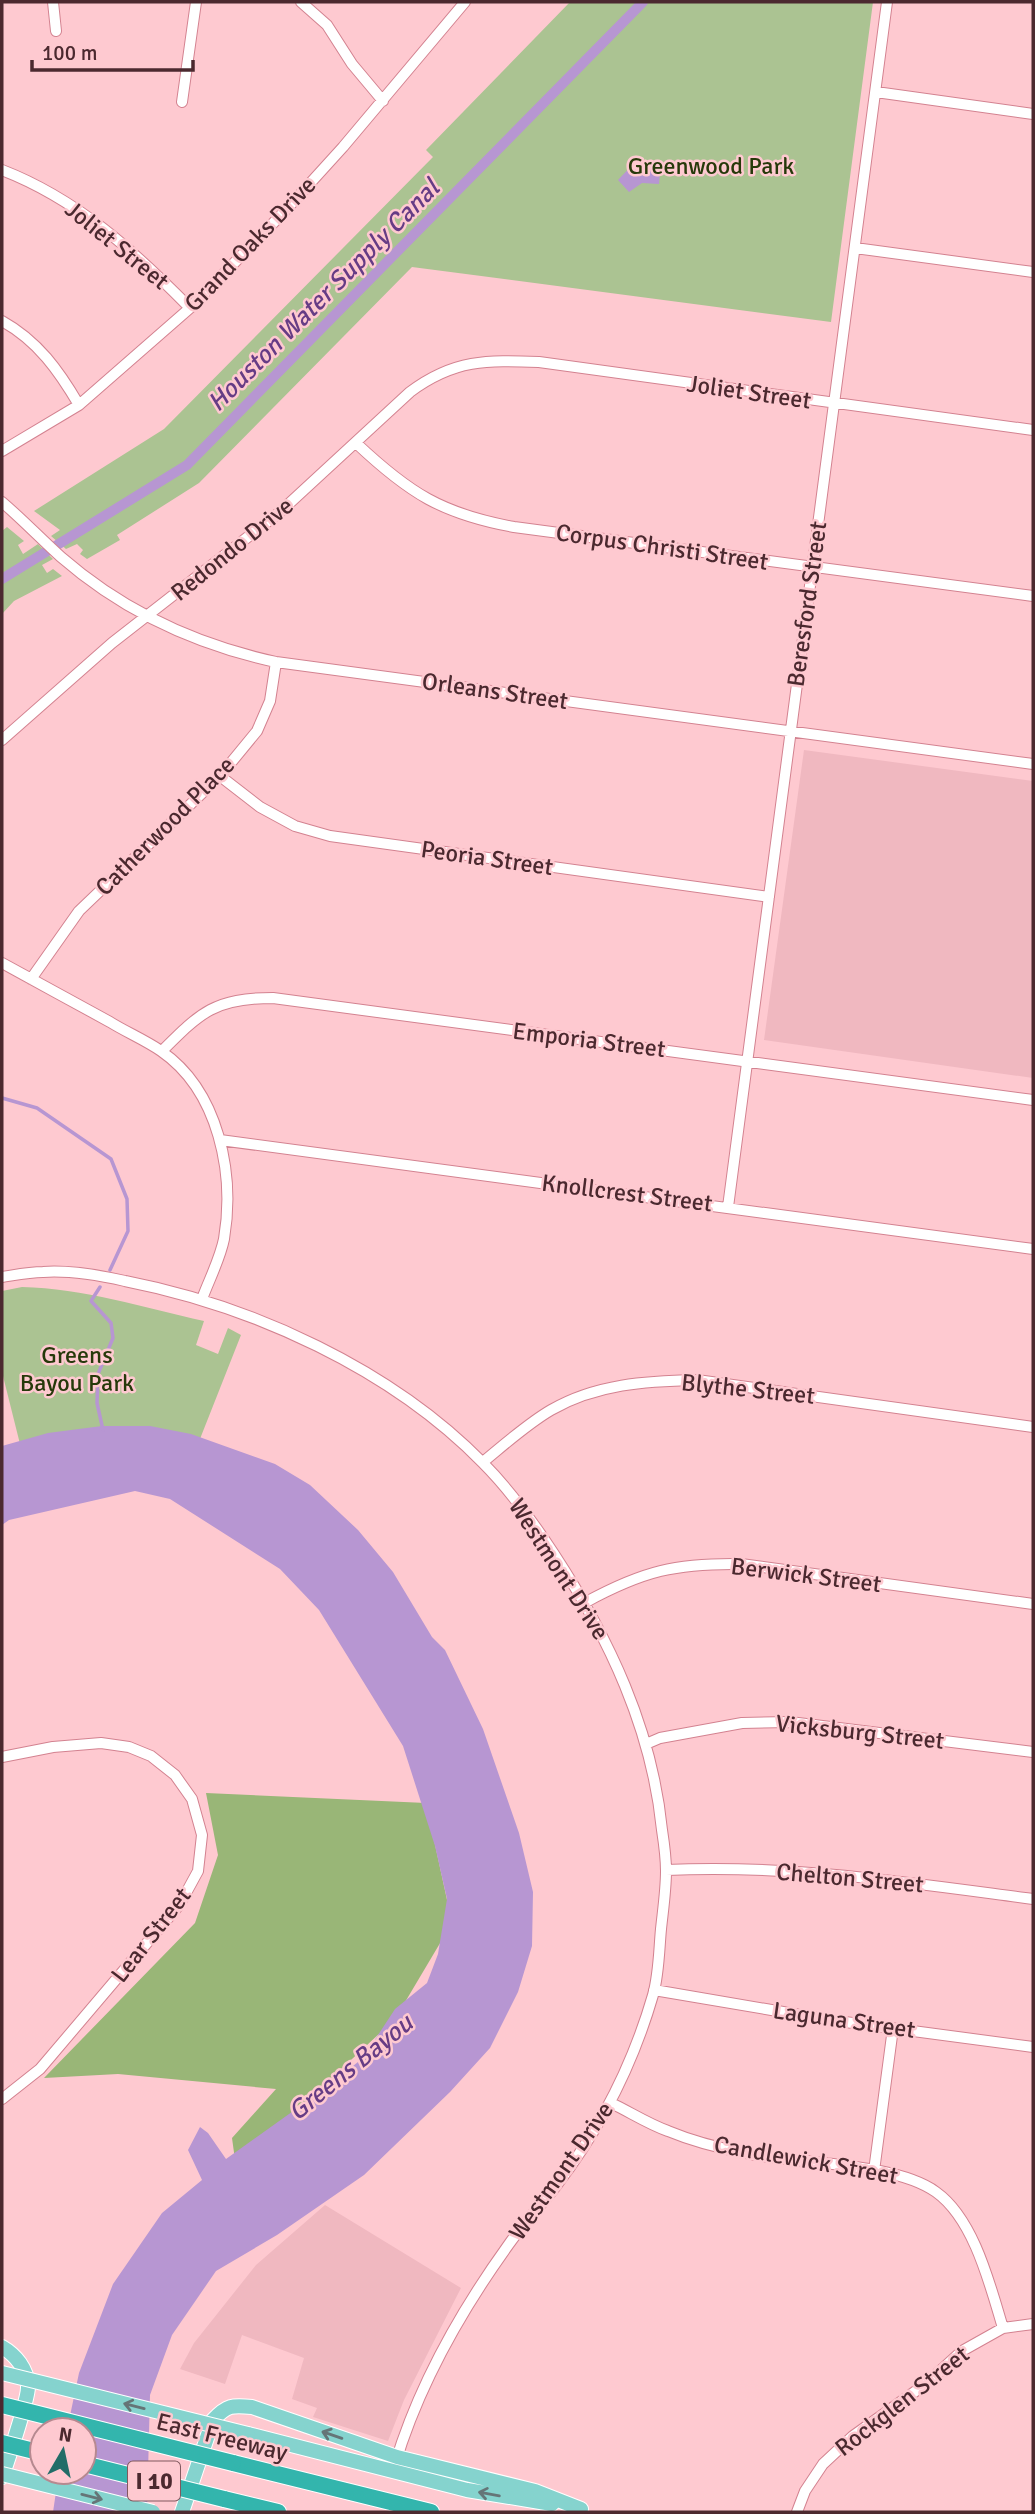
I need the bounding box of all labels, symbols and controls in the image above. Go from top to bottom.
scale bar [32,28,192,72]
text: 100 m [42,40,97,66]
park label: Greenwood Park [628,151,794,181]
street label: Grand Oaks Drive [178,170,322,318]
water label: Houston Water Supply Canal [201,171,448,418]
street label: Joliet Street [59,194,175,296]
street label: Joliet Street [685,368,813,416]
street label: Redondo Drive [165,491,299,607]
street label: Corpus Christi Street [554,517,770,577]
street label: Beresford Street [781,519,833,689]
street label: Orleans Street [420,666,570,716]
street label: Catherwood Place [89,750,241,902]
street label: Peoria Street [419,834,555,882]
street label: Emporia Street [511,1016,667,1064]
street label: Knollcrest Street [540,1168,714,1218]
park label: Greens Bayou Park [20,1340,134,1398]
street label: Blythe Street [680,1367,816,1411]
street label: Westmont Drive [502,1493,616,1645]
street label: Berwick Street [729,1551,883,1599]
street label: Vicksburg Street [774,1708,946,1756]
street label: Chelton Street [775,1857,925,1899]
street label: Lear Street [104,1881,198,1989]
street label: Laguna Street [771,1995,917,2045]
water label: Greens Bayou [282,2007,421,2128]
street label: Westmont Drive [502,2096,620,2246]
street label: Candlewick Street [712,2129,900,2191]
street label: Rockglen Street [829,2339,975,2463]
one-way arrow [123,2399,146,2412]
street label: East Freeway [153,2406,291,2468]
north arrow [28,2416,98,2486]
text: N [57,2422,74,2448]
one-way arrow [322,2428,344,2440]
road number: I 10 [128,2462,180,2500]
one-way arrow [479,2487,501,2500]
one-way arrow [80,2491,103,2504]

